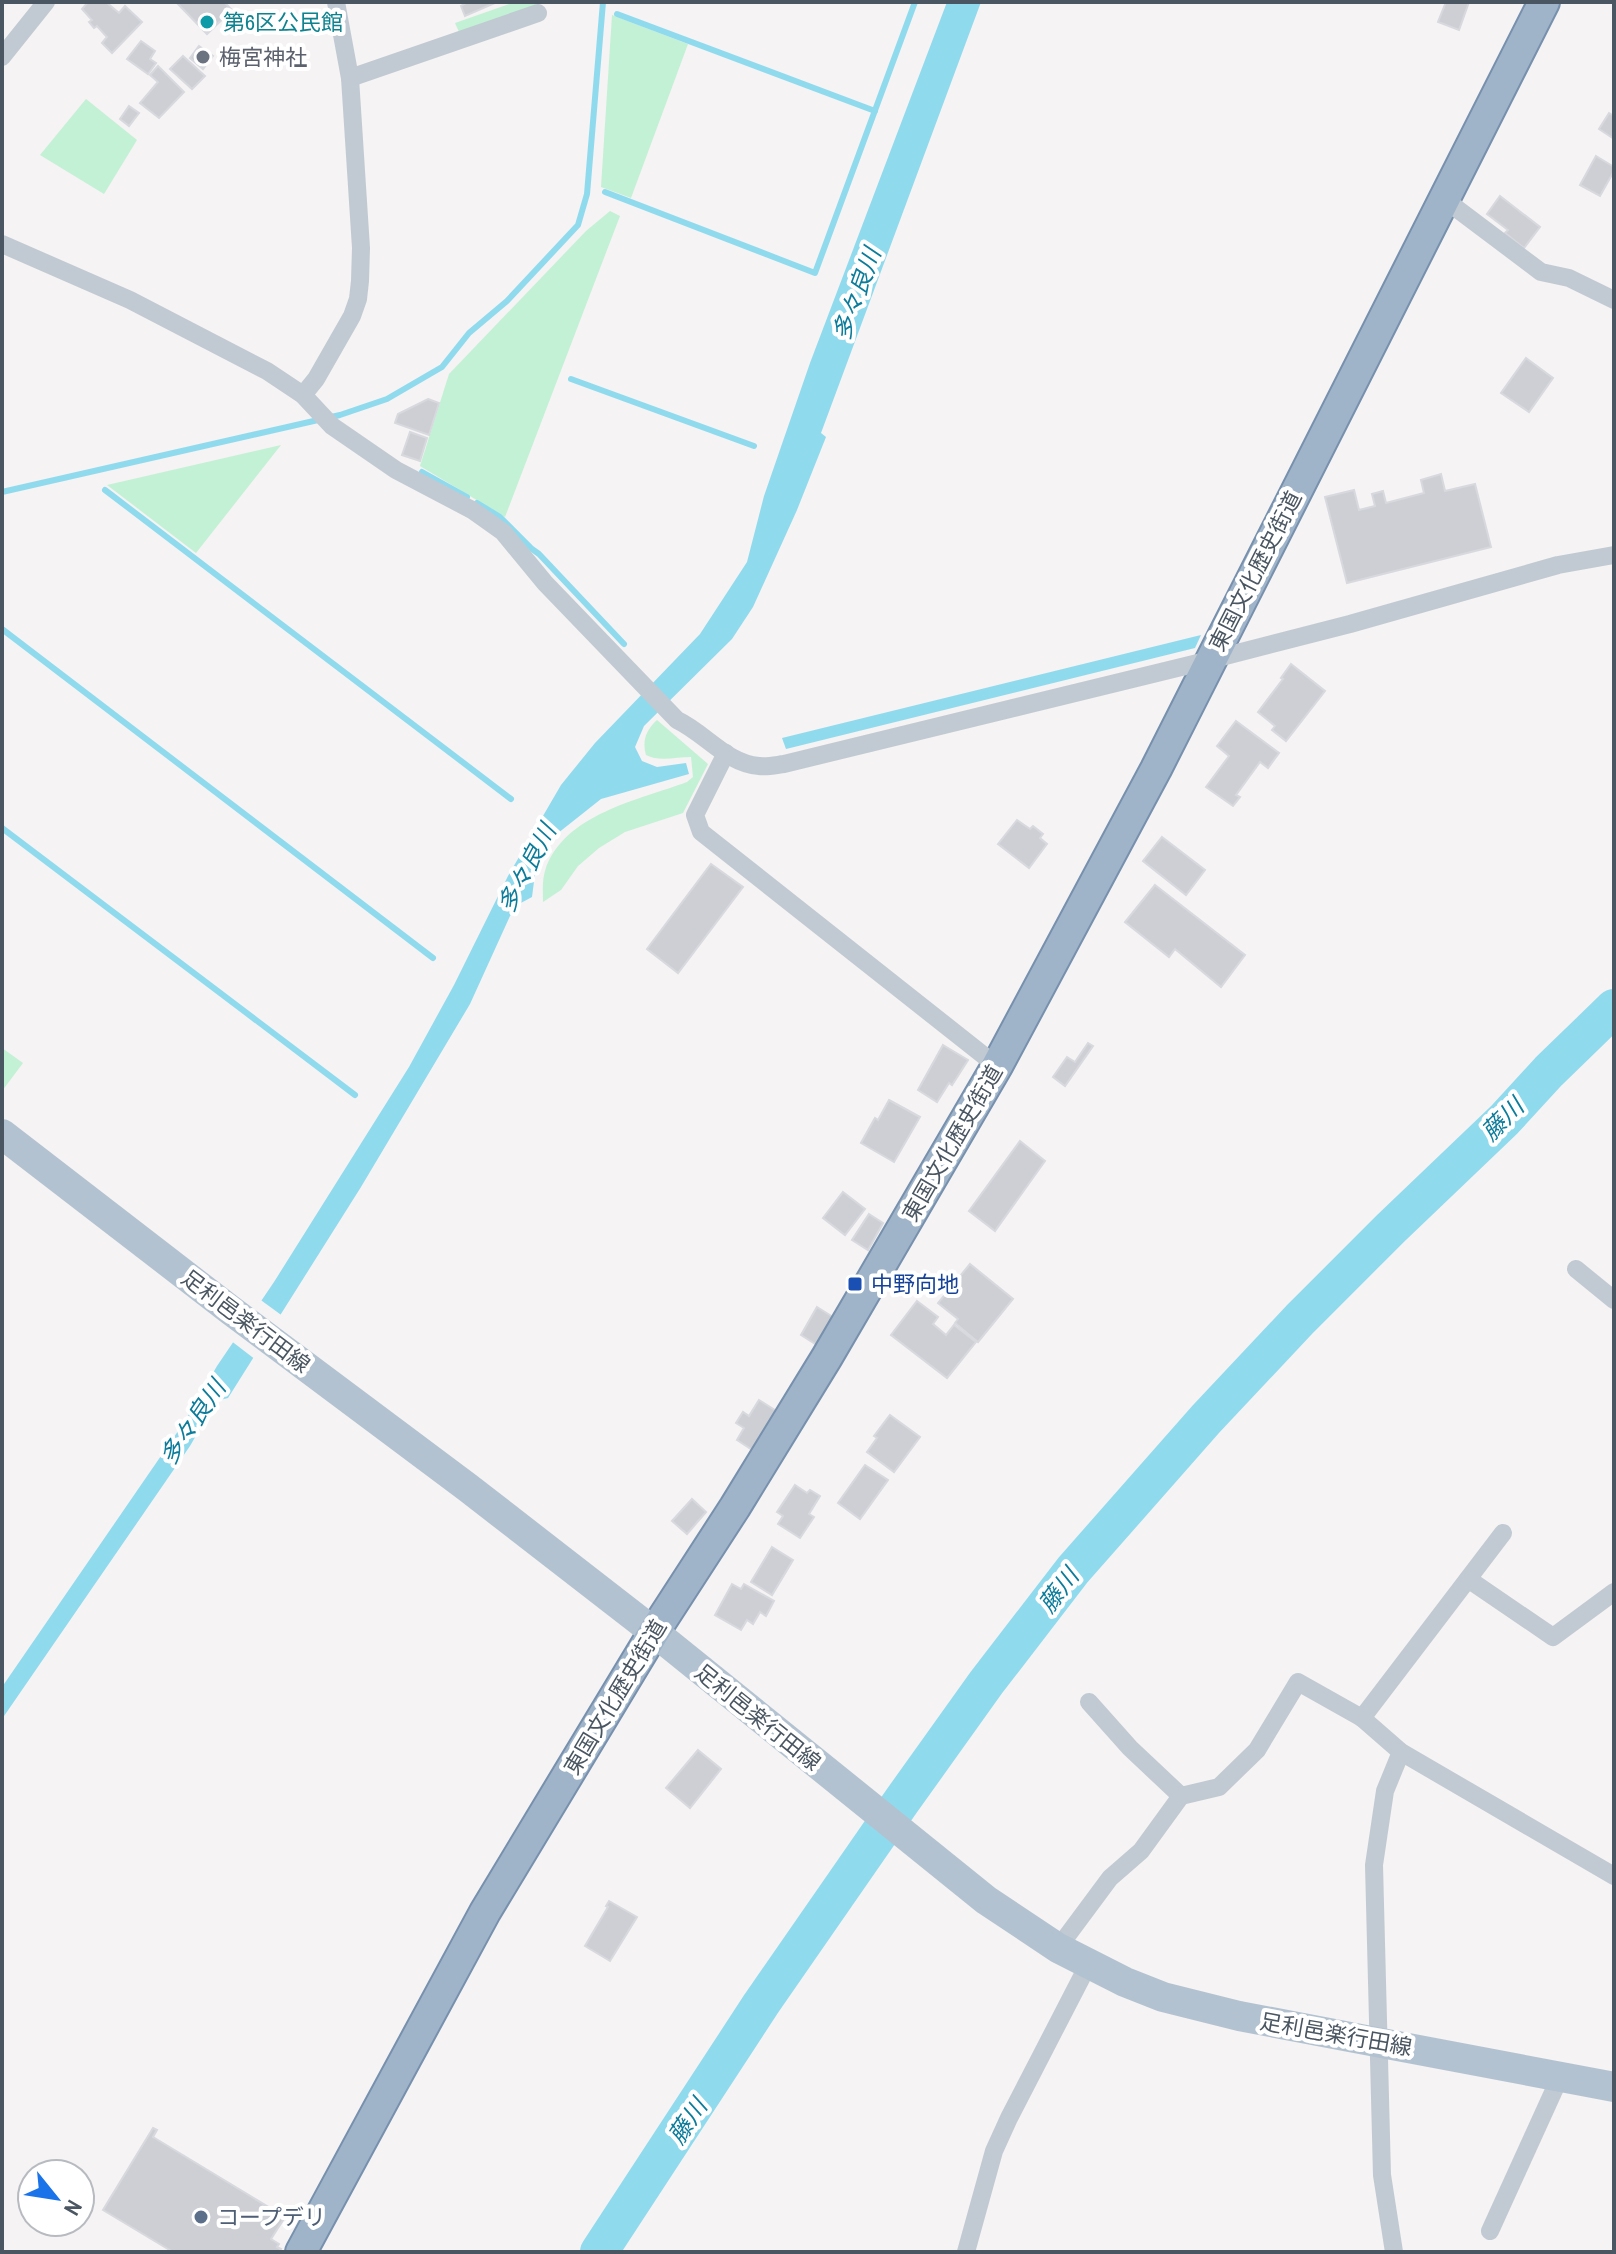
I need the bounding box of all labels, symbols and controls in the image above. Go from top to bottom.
place label: 第6区公民館 [223,7,343,37]
marker: 第6区公民館 [198,13,216,31]
place label: 梅宮神社 [219,42,307,72]
marker: 梅宮神社 [194,48,212,66]
water label: 多々良川 [825,241,888,345]
street label: 東国文化歴史街道 [1202,486,1308,656]
water label: 多々良川 [489,815,564,918]
street label: 東国文化歴史街道 [895,1059,1009,1227]
water label: 藤川 [1474,1089,1532,1147]
street label: 足利邑楽行田線 [175,1263,317,1379]
place label: 中野向地 [871,1269,959,1299]
marker: 中野向地 [846,1275,864,1293]
water label: 多々良川 [152,1371,234,1471]
water label: 藤川 [1031,1559,1087,1619]
street label: 東国文化歴史街道 [557,1614,673,1780]
street label: 足利邑楽行田線 [689,1657,827,1777]
street label: 足利邑楽行田線 [1258,2006,1414,2062]
water label: 藤川 [660,2090,715,2150]
north arrow [16,2158,96,2238]
text: N [57,2195,90,2221]
place label: コープデリ [217,2202,326,2232]
marker: コープデリ [192,2208,210,2226]

